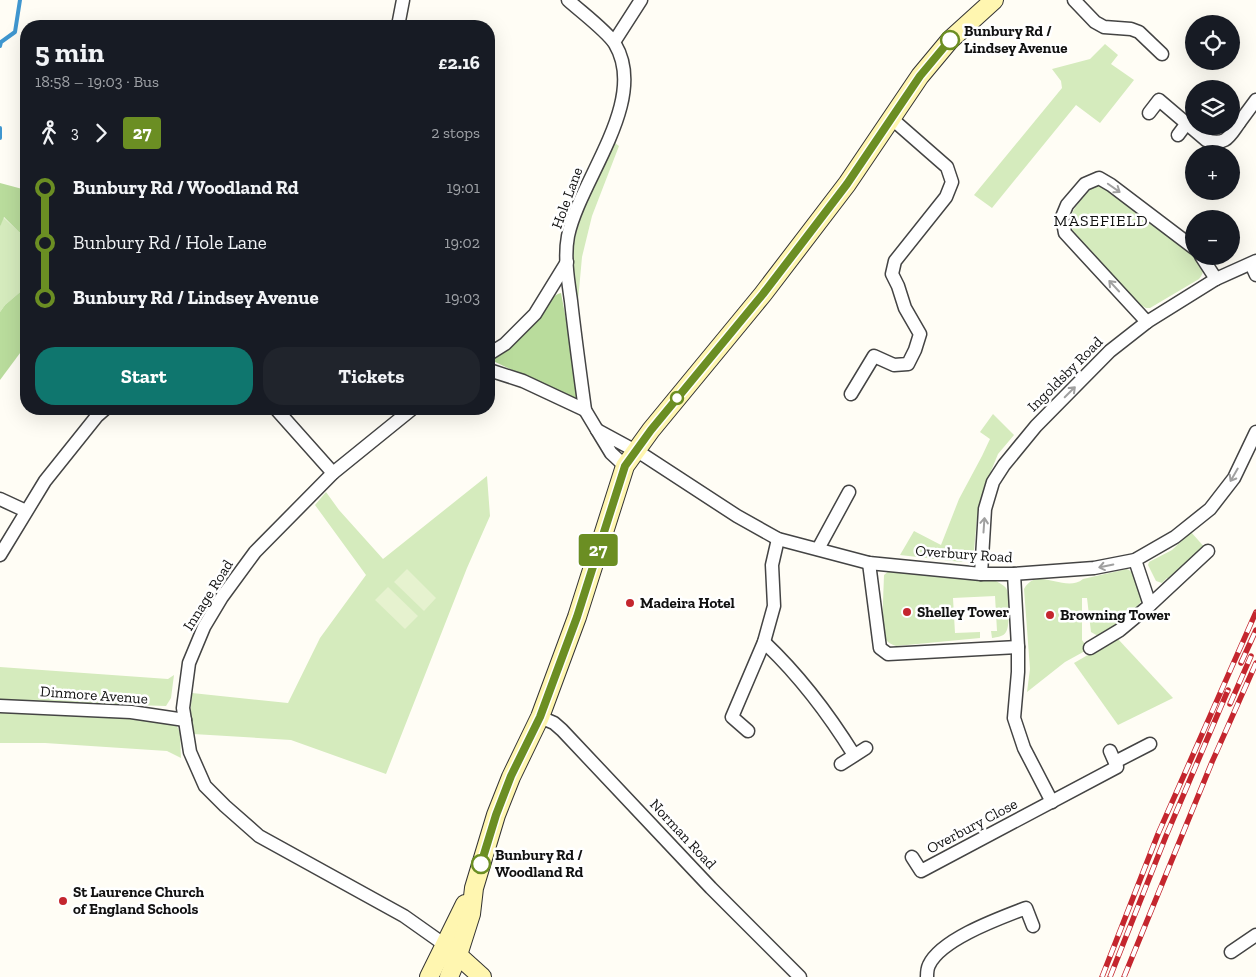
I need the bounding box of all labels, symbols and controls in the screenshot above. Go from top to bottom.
map controls [1185,15,1240,265]
button: locate [1185,15,1240,70]
place label: Bunbury Rd / Lindsey Avenue [964,22,1068,57]
marker: Bunbury Rd / Lindsey Avenue [940,30,960,50]
text: 5 min [35,36,104,69]
text: £2.16 [438,51,480,74]
text: 18:58 – 19:03 · Bus [35,72,159,91]
button: layers [1185,80,1240,135]
icon: walk [35,119,63,147]
icon: forward [87,119,115,147]
text: 27 [133,122,151,144]
text: 3 [71,123,79,142]
text: 2 stops [431,123,480,142]
button: + [1185,145,1240,200]
street label: Hole Lane [548,165,586,231]
text: Bunbury Rd / Woodland Rd [73,176,299,199]
text: 19:01 [446,178,480,197]
one-way arrow [1107,183,1121,193]
button: − [1185,210,1240,265]
district label: MASEFIELD [1054,211,1148,230]
text: Bunbury Rd / Hole Lane [73,231,267,254]
text: 19:02 [444,233,480,252]
one-way arrow [1108,279,1120,292]
text: Bunbury Rd / Lindsey Avenue [73,286,319,309]
text: 19:03 [445,288,480,307]
street label: Ingoldsby Road [1024,332,1107,415]
button: Start [35,347,253,405]
button: Tickets [263,347,480,405]
one-way arrow [1063,386,1076,398]
unlabelled marker [670,391,684,405]
one-way arrow [1229,467,1238,482]
one-way arrow [979,517,989,533]
line badge: 27 [576,534,620,566]
text: 27 [589,539,607,561]
street label: Overbury Road [915,542,1014,566]
street label: Innage Road [179,556,237,634]
one-way arrow [1098,561,1114,571]
place label: Madeira Hotel [640,594,735,612]
marker: Madeira Hotel [624,597,636,609]
place label: Shelley Tower [917,603,1009,621]
marker: Shelley Tower [901,606,913,618]
place label: Browning Tower [1060,606,1171,624]
marker: Browning Tower [1044,609,1056,621]
street label: Dinmore Avenue [40,682,148,708]
street label: Norman Road [646,795,721,873]
street label: Overbury Close [924,795,1020,857]
place label: Bunbury Rd / Woodland Rd [495,846,584,881]
marker: Bunbury Rd / Woodland Rd [471,854,491,874]
place label: St Laurence Church of England Schools [73,883,205,918]
marker: St Laurence Church of England Schools [57,895,69,907]

